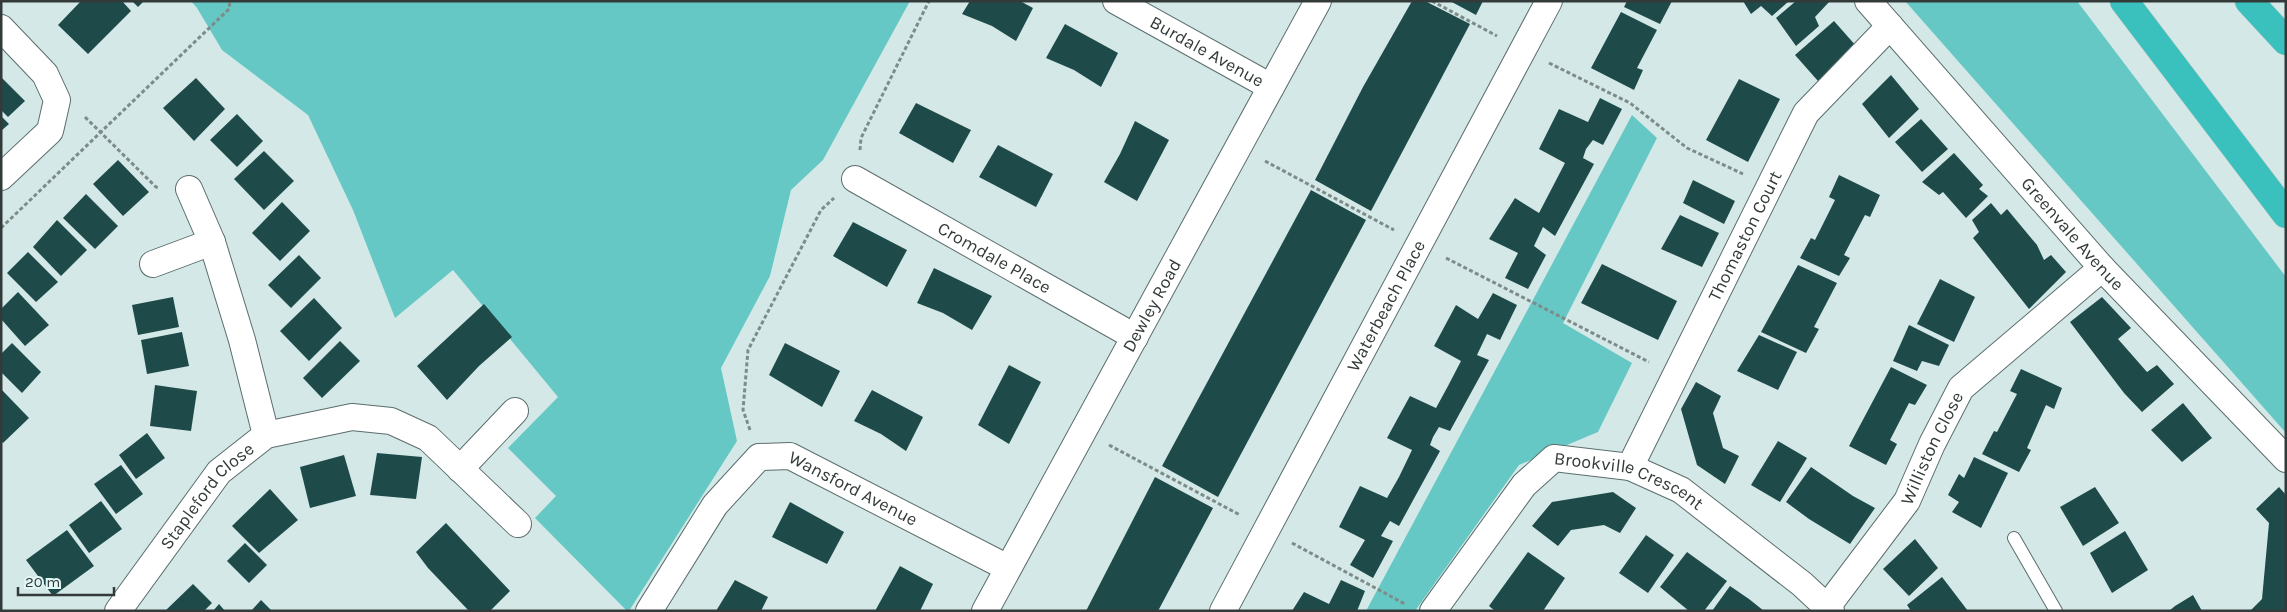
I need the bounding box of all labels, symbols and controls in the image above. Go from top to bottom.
street label: Burdale Avenue [1146,11,1268,92]
street label: Thomaston Court [1703,167,1787,305]
street label: Greenvale Avenue [2016,173,2129,295]
street label: Cromdale Place [934,217,1055,298]
street label: Waterbeach Place [1342,236,1430,375]
street label: Dewley Road [1118,255,1186,356]
street label: Williston Close [1896,388,1968,508]
street label: Stapleford Close [155,438,258,554]
street label: Wansford Avenue [785,446,921,531]
street label: Brookville Crescent [1553,447,1708,515]
scale bar [18,564,114,596]
text: 20 m [25,573,60,591]

